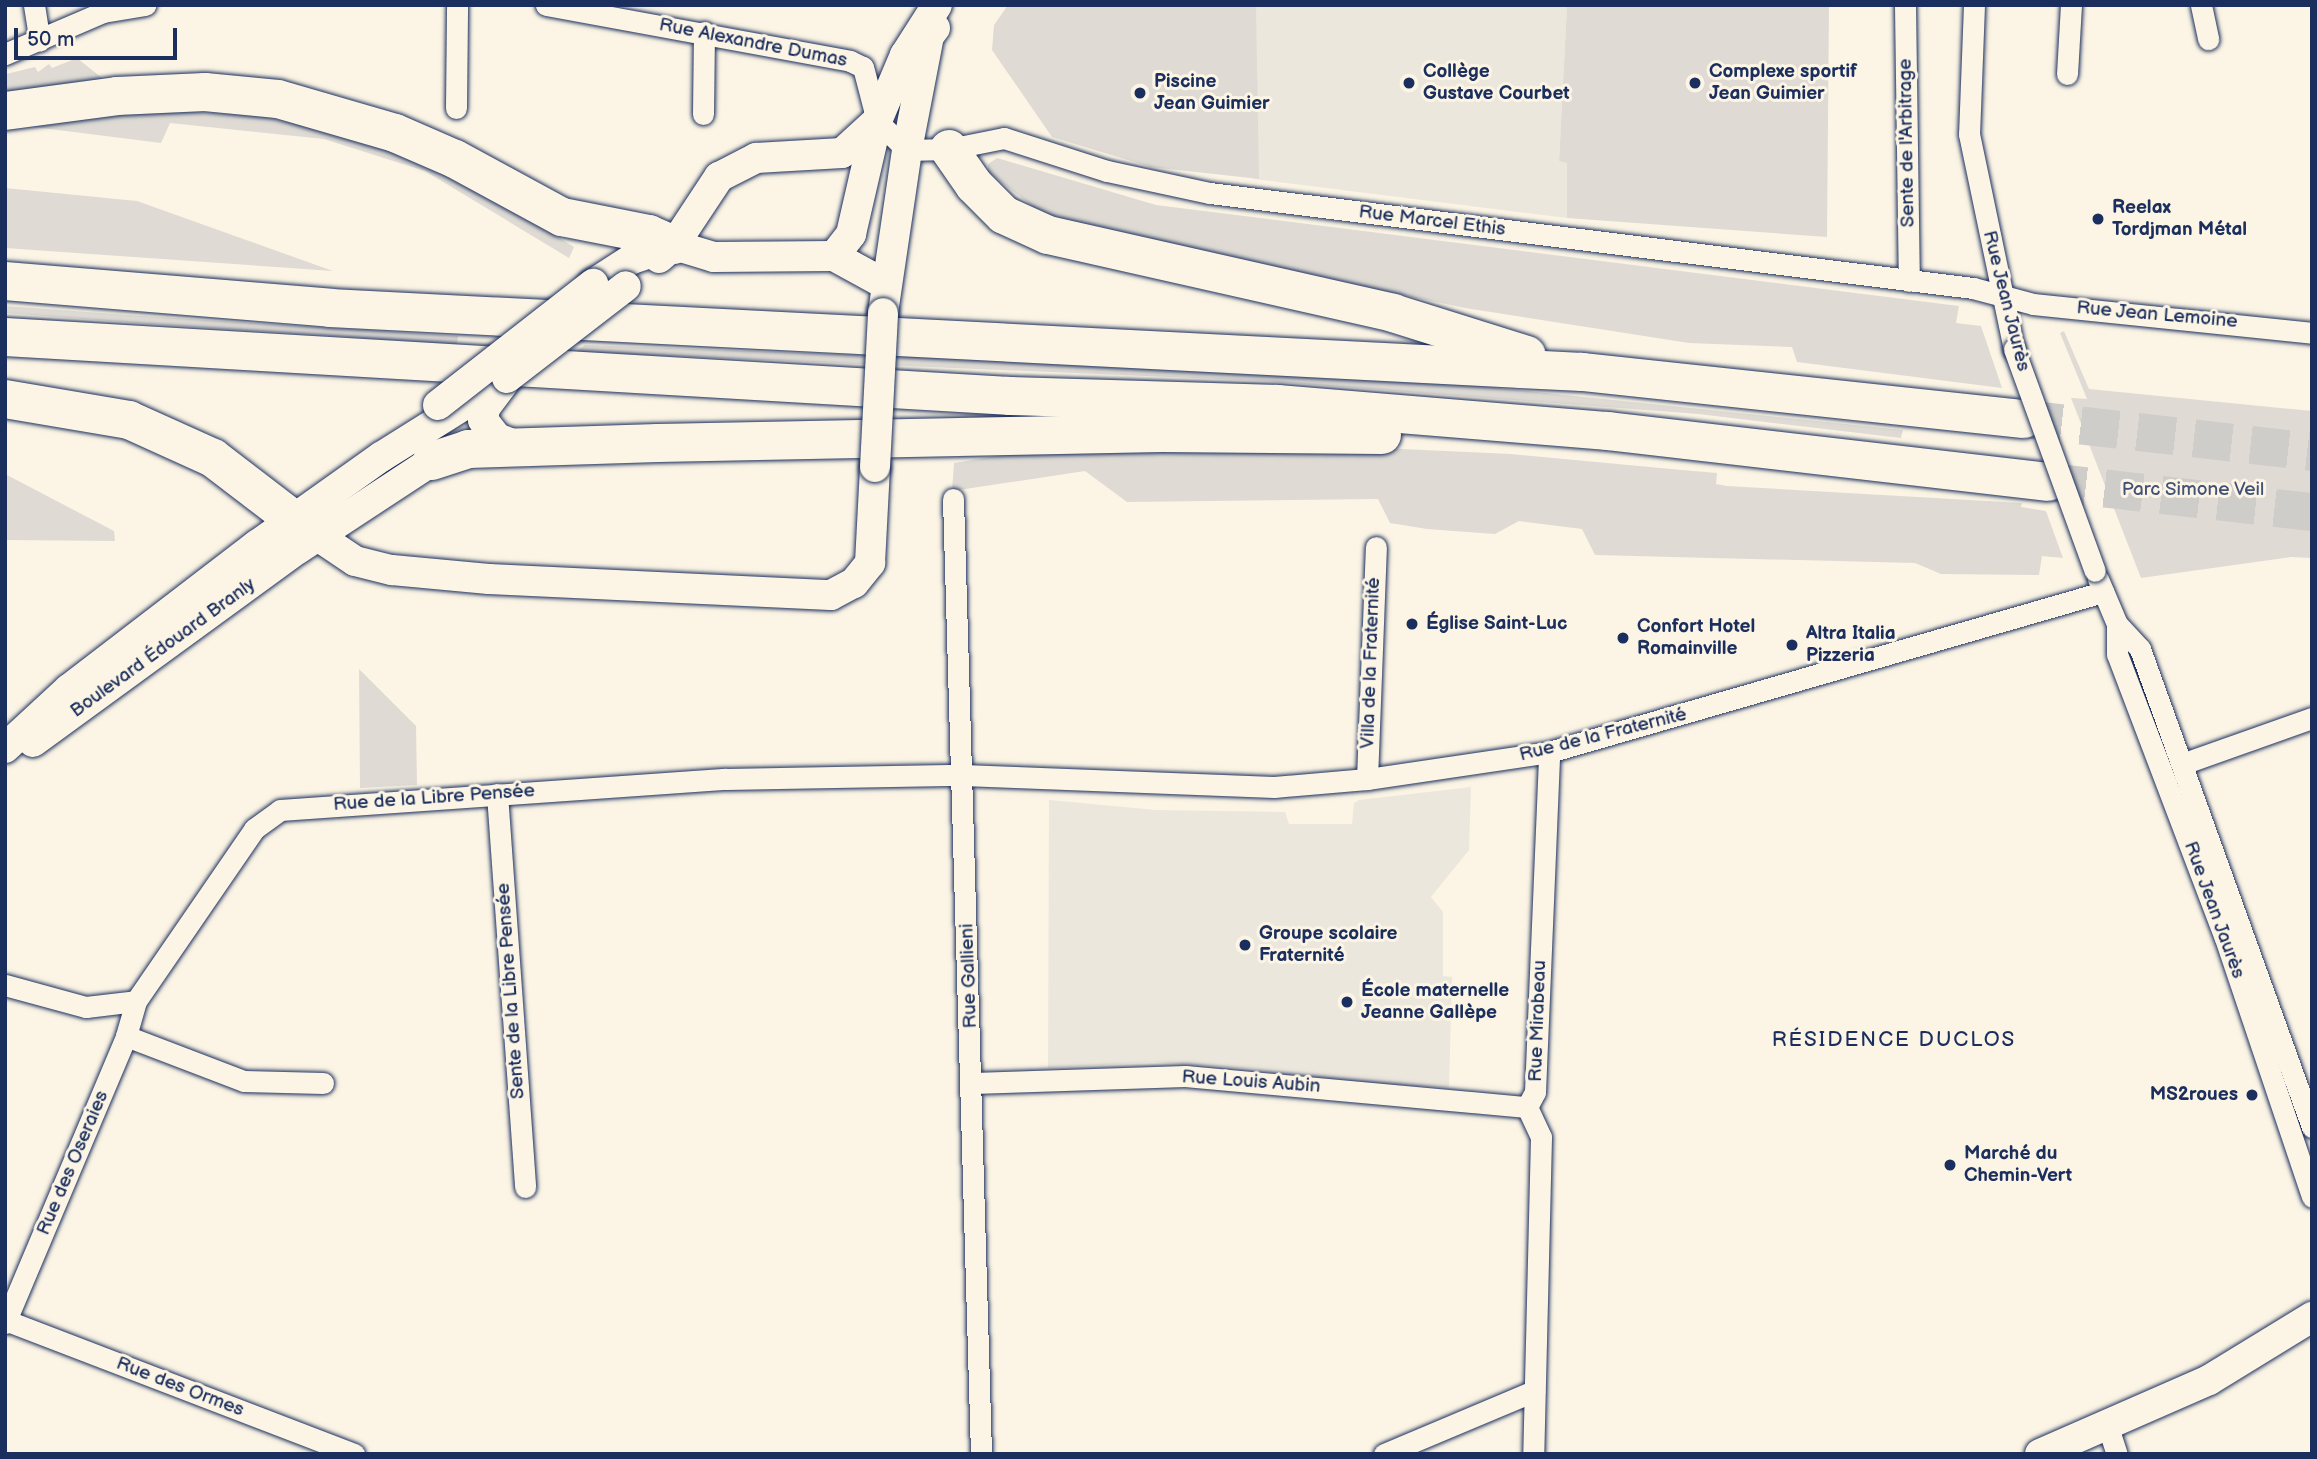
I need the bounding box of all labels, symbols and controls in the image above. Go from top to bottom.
scale bar [18,14,180,58]
street label: Rue Alexandre Dumas [657,14,849,72]
text: 50 m [27,27,74,52]
street label: Sente de l'Arbitrage [1894,58,1920,228]
place label: Collège Gustave Courbet [1423,61,1570,105]
place label: Complexe sportif Jean Guimier [1709,61,1857,105]
place label: Piscine Jean Guimier [1154,71,1270,115]
marker: Collège Gustave Courbet [1401,75,1417,91]
marker: Complexe sportif Jean Guimier [1687,75,1703,91]
marker: Piscine Jean Guimier [1132,85,1148,101]
place label: Reelax Tordjman Métal [2112,197,2247,241]
street label: Rue Marcel Ethis [1357,201,1507,241]
marker: Reelax Tordjman Métal [2090,211,2106,227]
street label: Rue Jean Jaurès [1977,227,2035,375]
street label: Rue Jean Lemoine [2075,297,2239,333]
park label: Parc Simone Veil [2121,479,2265,501]
street label: Boulevard Édouard Branly [66,573,260,723]
street label: Villa de la Fraternité [1357,577,1385,749]
place label: Église Saint-Luc [1426,613,1567,635]
marker: Église Saint-Luc [1404,616,1420,632]
place label: Confort Hotel Romainville [1637,616,1755,660]
place label: Altra Italia Pizzeria [1806,623,1896,667]
marker: Confort Hotel Romainville [1615,630,1631,646]
marker: Altra Italia Pizzeria [1784,637,1800,653]
street label: Rue de la Fraternité [1517,703,1689,767]
street label: Rue de la Libre Pensée [332,780,536,816]
street label: Rue Jean Jaurès [2178,837,2250,983]
street label: Sente de la Libre Pensée [492,882,530,1100]
street label: Rue Gallieni [956,923,982,1029]
place label: Groupe scolaire Fraternité [1259,923,1397,967]
marker: Groupe scolaire Fraternité [1237,937,1253,953]
street label: Rue Mirabeau [1524,960,1552,1082]
place label: École maternelle Jeanne Gallèpe [1361,980,1509,1024]
marker: École maternelle Jeanne Gallèpe [1339,994,1355,1010]
district label: RÉSIDENCE DUCLOS [1774,1027,2014,1053]
street label: Rue Louis Aubin [1181,1066,1321,1098]
place label: MS2roues [2150,1084,2238,1106]
street label: Rue des Oseraies [32,1087,114,1239]
marker: MS2roues [2244,1087,2260,1103]
place label: Marché du Chemin-Vert [1964,1143,2072,1187]
marker: Marché du Chemin-Vert [1942,1157,1958,1173]
street label: Rue des Ormes [113,1352,247,1422]

